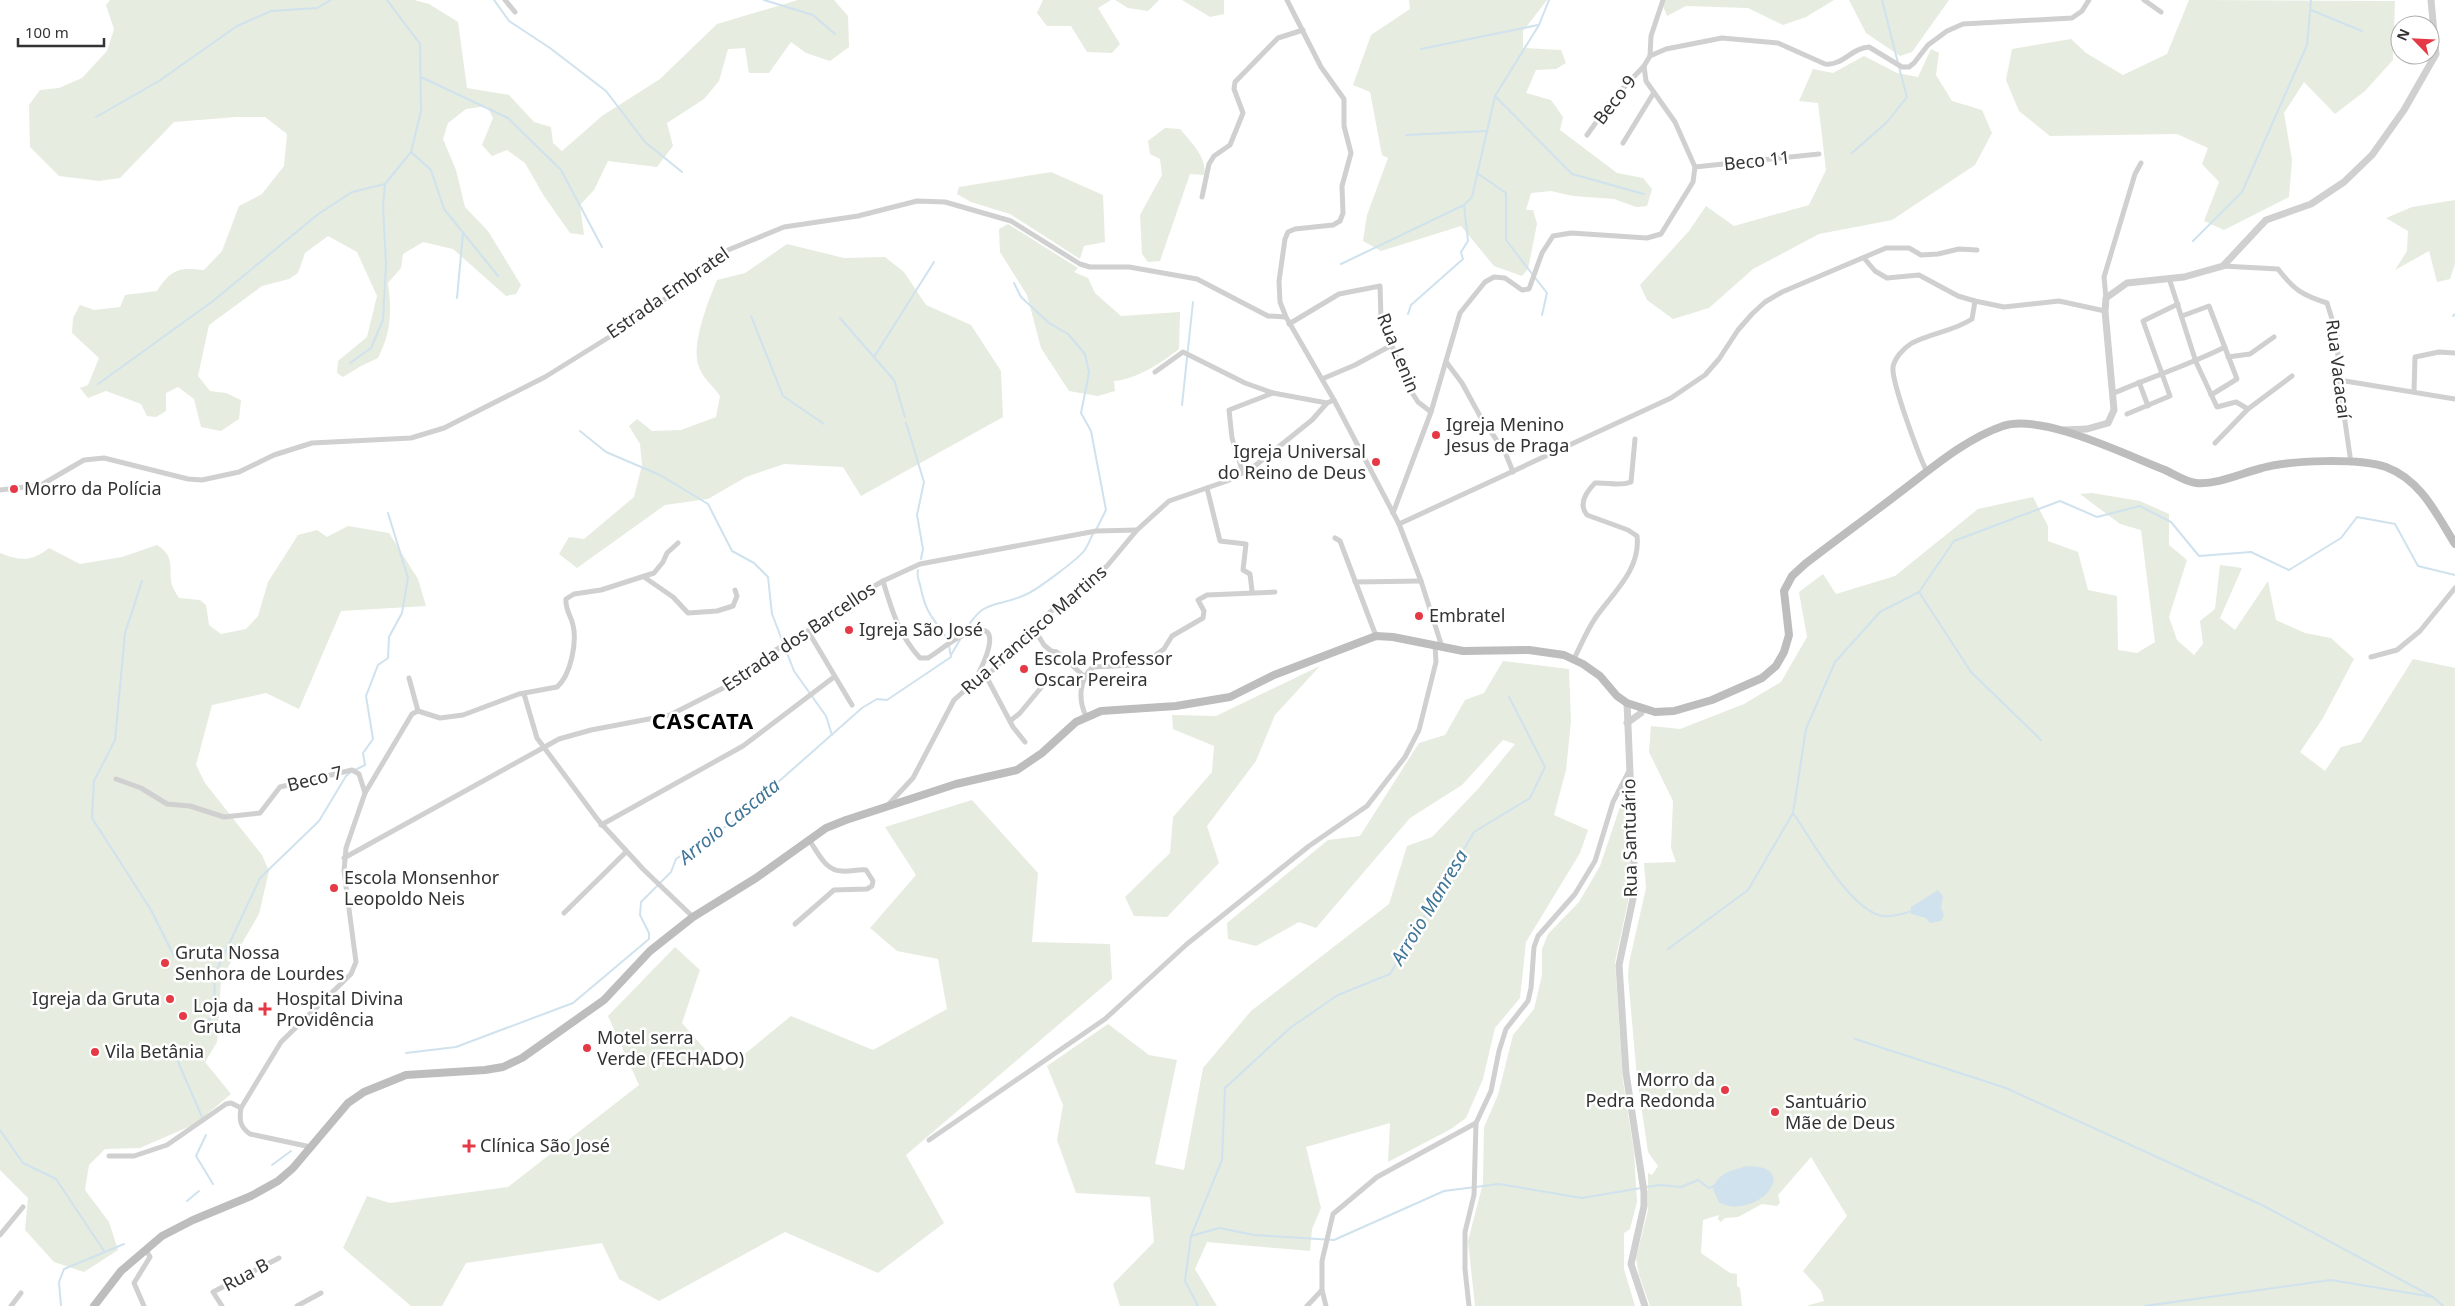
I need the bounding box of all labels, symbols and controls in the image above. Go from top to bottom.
scale bar [18,15,104,47]
north arrow [2390,15,2440,65]
text: 100 m [25,22,69,42]
text: N [2392,25,2414,44]
street label: Beco 9 [1587,70,1641,129]
street label: Beco 11 [1722,145,1791,175]
street label: Estrada Embratel [601,241,734,343]
street label: Rua Lenin [1372,309,1426,396]
street label: Rua Vacacaí [2321,318,2357,420]
place label: Igreja Menino Jesus de Praga [1444,412,1569,457]
marker: Igreja Menino Jesus de Praga [1430,429,1442,441]
place label: Igreja Universal do Reino de Deus [1218,439,1366,484]
marker: Igreja Universal do Reino de Deus [1370,456,1382,468]
place label: Morro da Polícia [24,476,162,500]
marker: Morro da Polícia [8,483,20,495]
street label: Rua Francisco Martins [955,559,1111,699]
street label: Estrada dos Barcellos [717,576,880,696]
place label: Embratel [1429,603,1505,627]
marker: Embratel [1413,610,1425,622]
place label: Igreja São José [859,617,983,641]
marker: Igreja São José [843,624,855,636]
place label: Escola Professor Oscar Pereira [1034,646,1173,691]
marker: Escola Professor Oscar Pereira [1018,663,1030,675]
district label: CASCATA [652,705,754,735]
street label: Beco 7 [285,760,345,796]
water label: Arroio Cascata [671,772,785,871]
street label: Rua Santuário [1616,778,1642,898]
water label: Arroio Manresa [1383,844,1474,971]
place label: Escola Monsenhor Leopoldo Neis [344,865,500,910]
marker: Escola Monsenhor Leopoldo Neis [328,882,340,894]
place label: Gruta Nossa Senhora de Lourdes [175,940,344,985]
marker: Gruta Nossa Senhora de Lourdes [159,957,171,969]
place label: Igreja da Gruta [32,986,160,1010]
place label: Hospital Divina Providência [276,986,403,1031]
marker: Igreja da Gruta [164,993,176,1005]
place label: Loja da Gruta [193,993,254,1038]
marker: Hospital Divina Providência [258,1002,272,1016]
marker: Loja da Gruta [177,1010,189,1022]
place label: Motel serra Verde (FECHADO) [597,1025,744,1070]
place label: Vila Betânia [105,1039,204,1063]
marker: Motel serra Verde (FECHADO) [581,1042,593,1054]
marker: Vila Betânia [89,1046,101,1058]
place label: Morro da Pedra Redonda [1585,1067,1715,1112]
marker: Morro da Pedra Redonda [1719,1084,1731,1096]
place label: Santuário Mãe de Deus [1785,1089,1895,1134]
marker: Santuário Mãe de Deus [1769,1106,1781,1118]
place label: Clínica São José [480,1133,610,1157]
marker: Clínica São José [462,1139,476,1153]
street label: Rua B [218,1252,273,1296]

